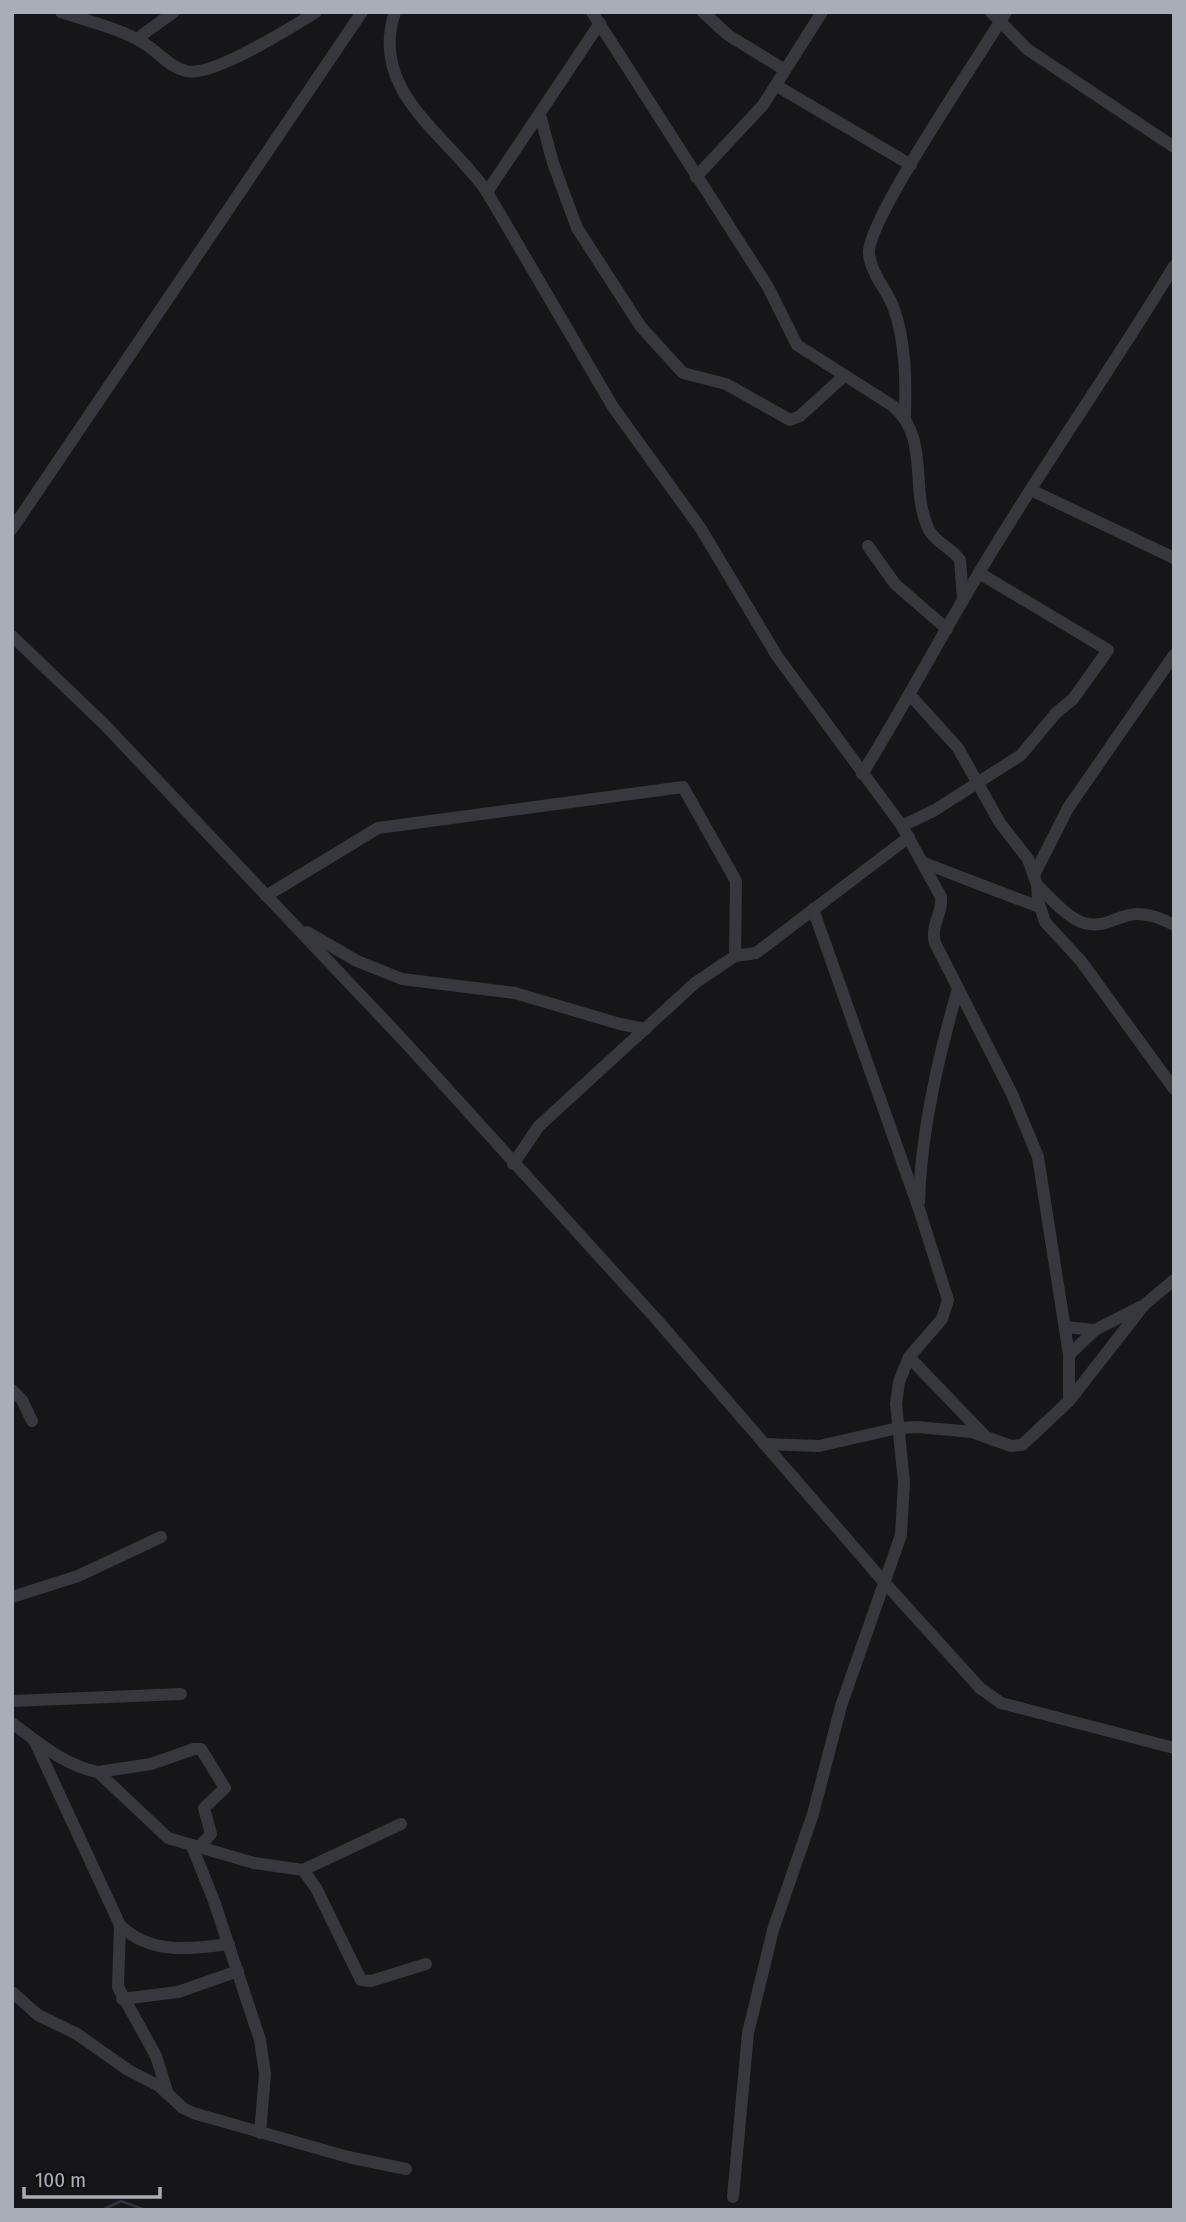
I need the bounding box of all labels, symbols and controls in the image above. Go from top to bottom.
scale bar [24,2156,161,2200]
text: 100 m [35,2167,86,2193]

